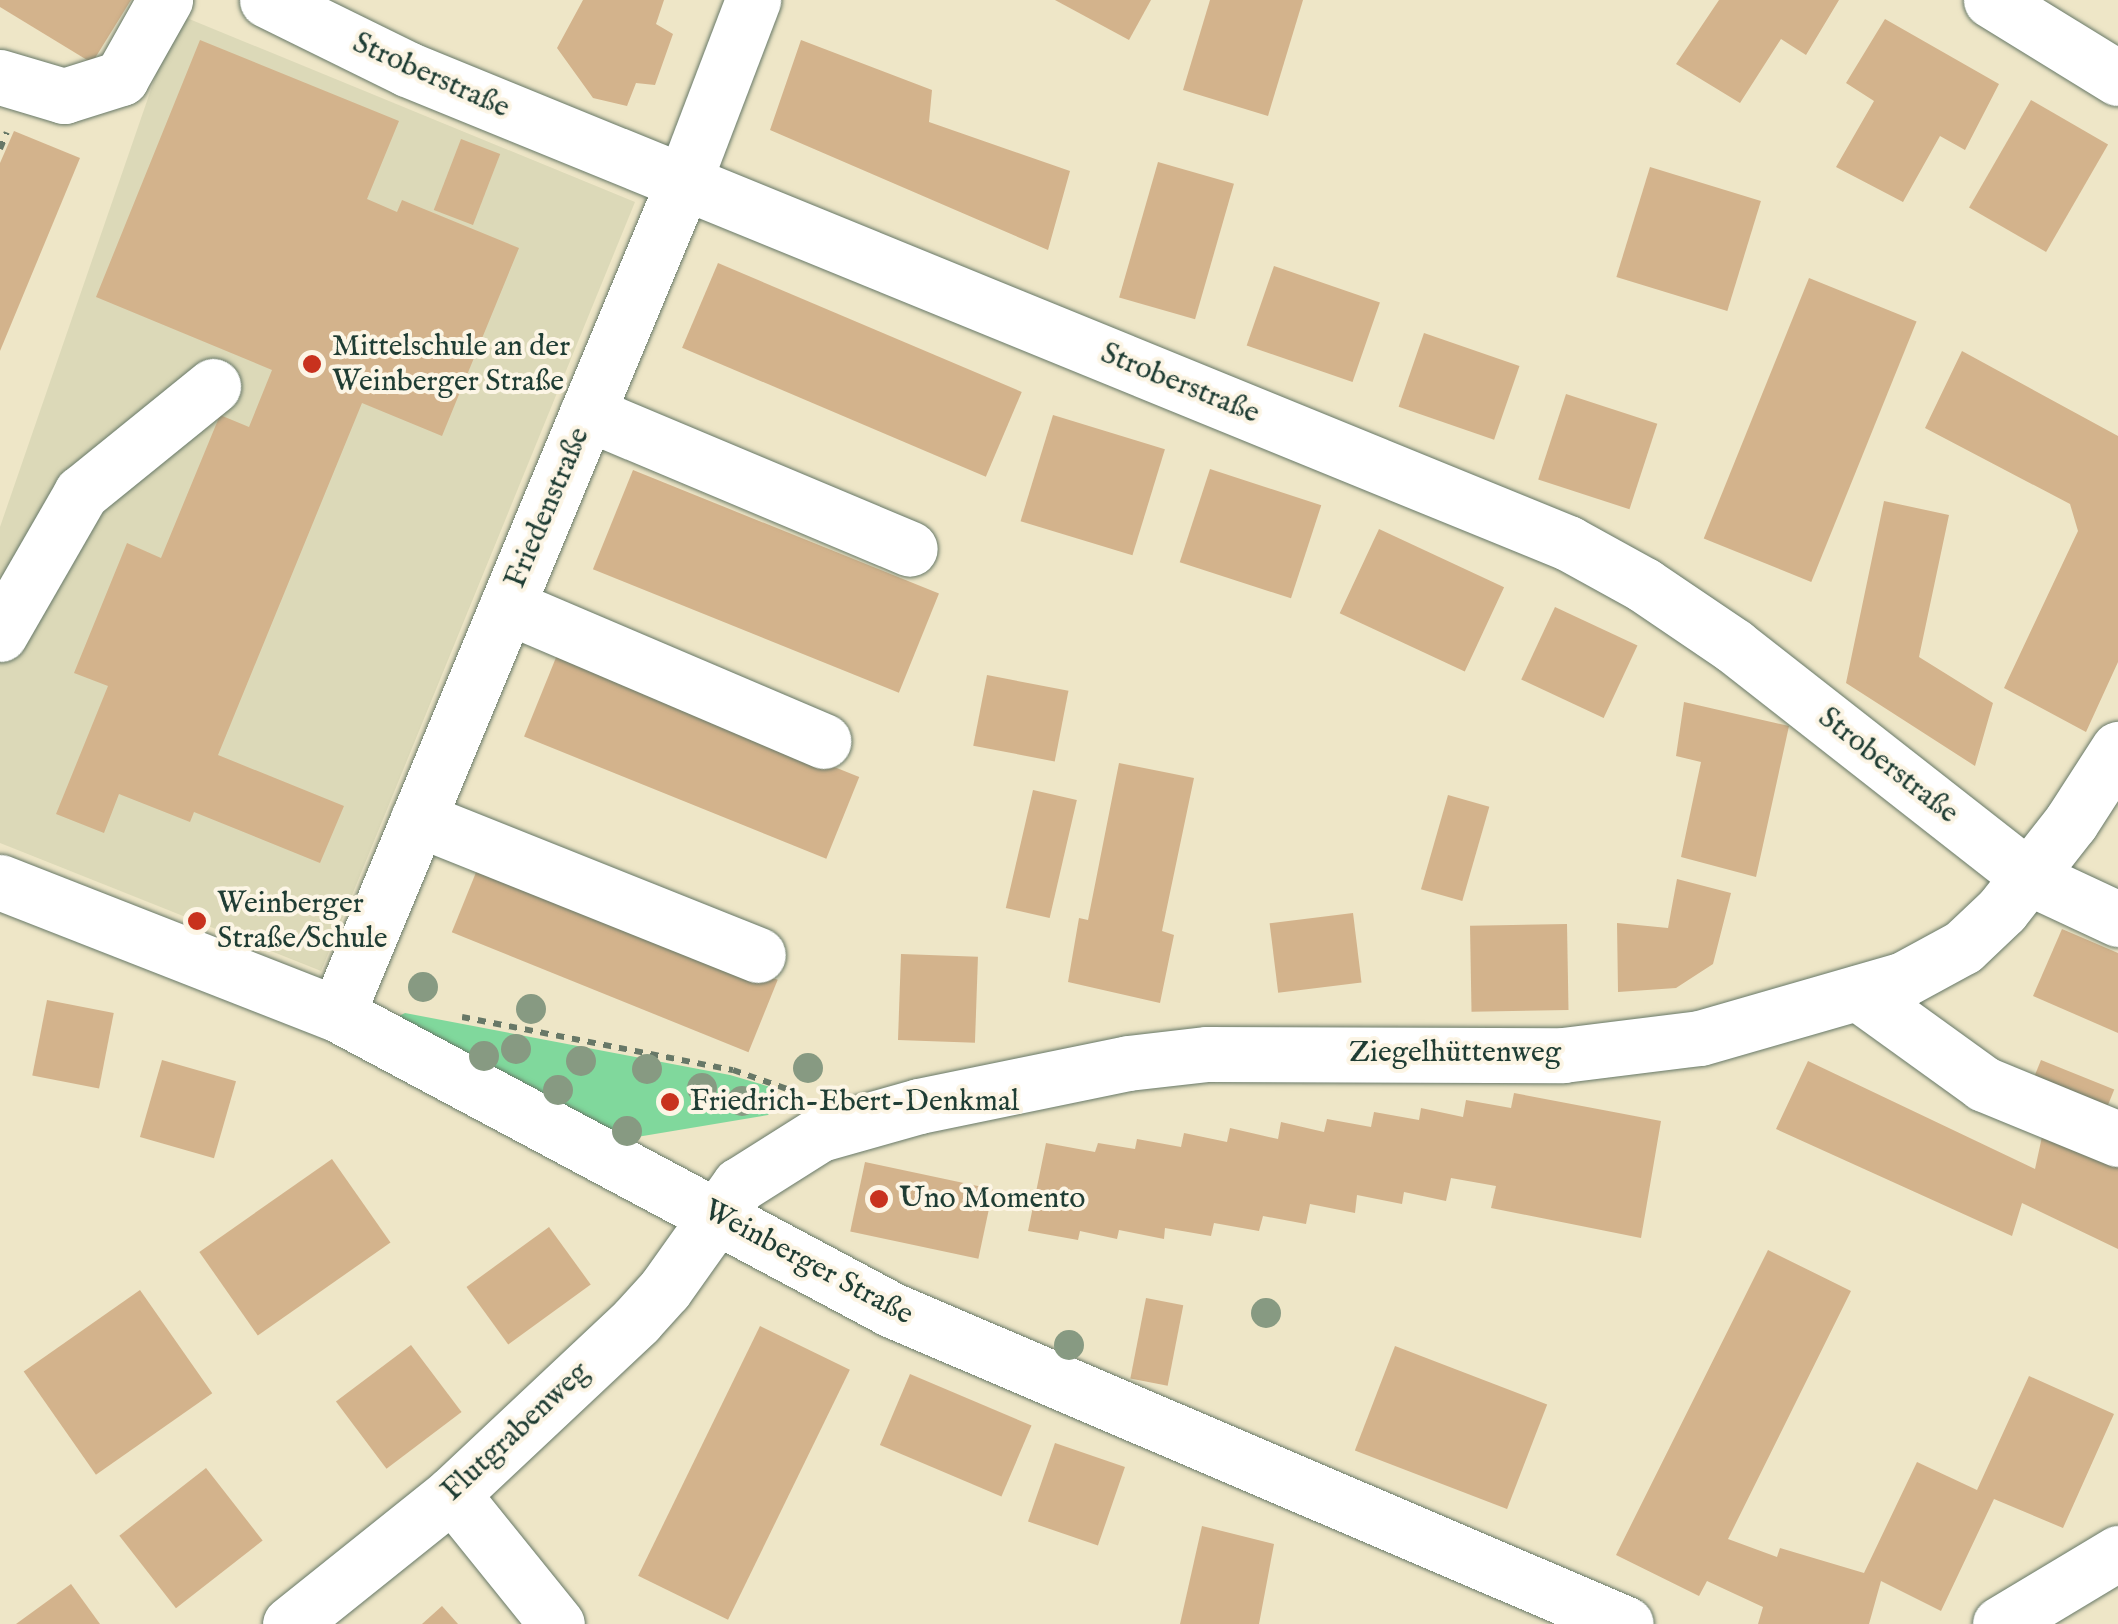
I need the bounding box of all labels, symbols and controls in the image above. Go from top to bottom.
street label: Stroberstraße [347,25,515,127]
place label: Mittelschule an der Weinberger Straße [332,329,570,400]
street label: Stroberstraße [1095,336,1265,432]
marker: Mittelschule an der Weinberger Straße [301,353,323,375]
street label: Friedenstraße [498,422,598,594]
street label: Stroberstraße [1811,700,1965,832]
place label: Weinberger Straße/Schule [217,886,388,956]
marker: Weinberger Straße/Schule [186,910,208,932]
street label: Ziegelhüttenweg [1349,1035,1561,1071]
place label: Friedrich-Ebert-Denkmal [690,1084,1019,1120]
marker: Friedrich-Ebert-Denkmal [659,1091,681,1113]
place label: Uno Momento [899,1181,1086,1217]
marker: Uno Momento [868,1188,890,1210]
street label: Weinberger Straße [697,1193,919,1333]
street label: Flutgrabenweg [435,1355,597,1509]

